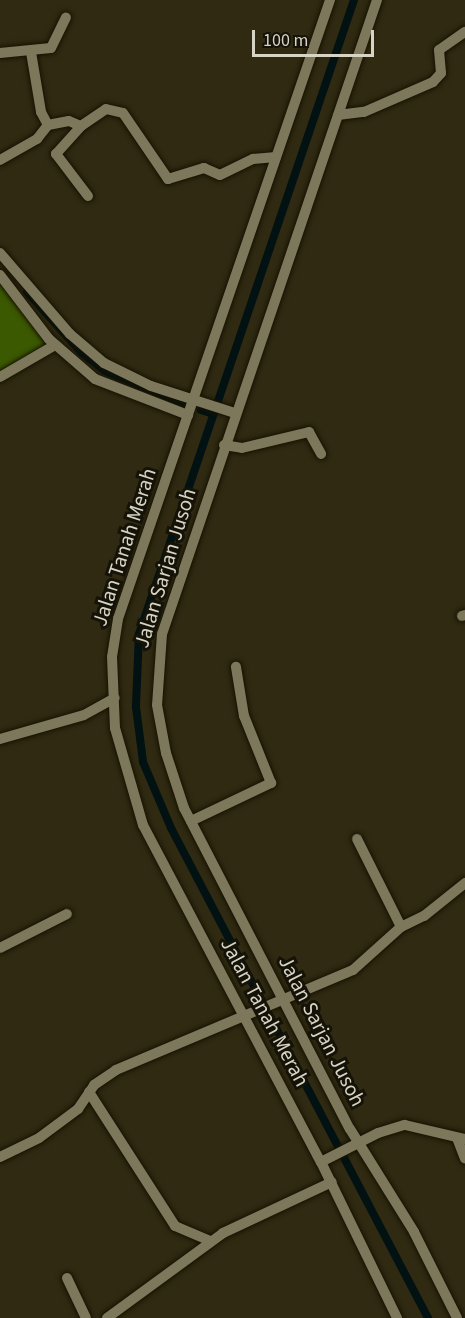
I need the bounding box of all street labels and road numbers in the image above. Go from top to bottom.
street label: Jalan Tanah Merah [87,465,161,629]
street label: Jalan Sarjan Jusoh [129,485,201,651]
street label: Jalan Tanah Merah [215,933,315,1091]
street label: Jalan Sarjan Jusoh [273,951,371,1111]

